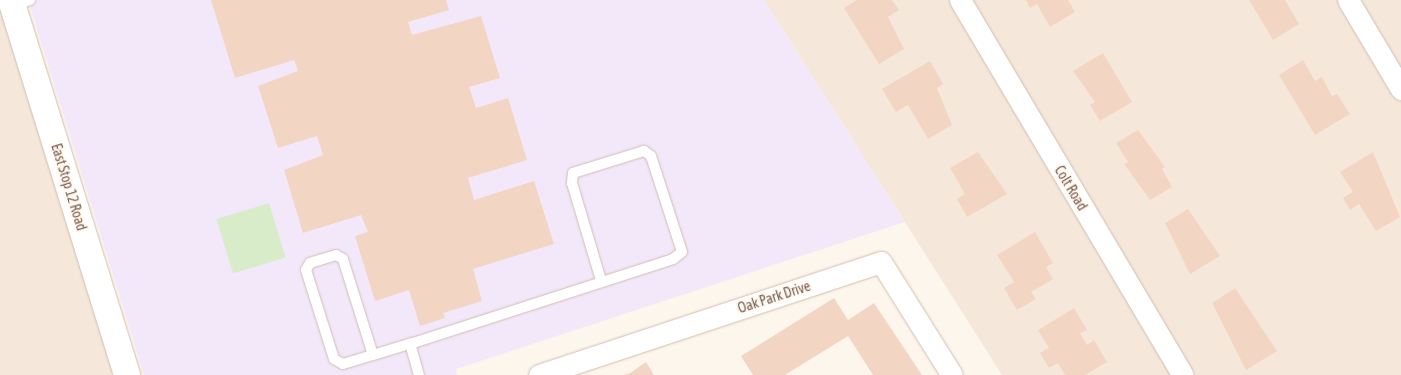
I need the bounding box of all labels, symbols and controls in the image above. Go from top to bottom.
street label: East Stop 12 Road [48,141,90,233]
street label: Colt Road [1051,163,1091,213]
street label: Oak Park Drive [736,277,812,317]

